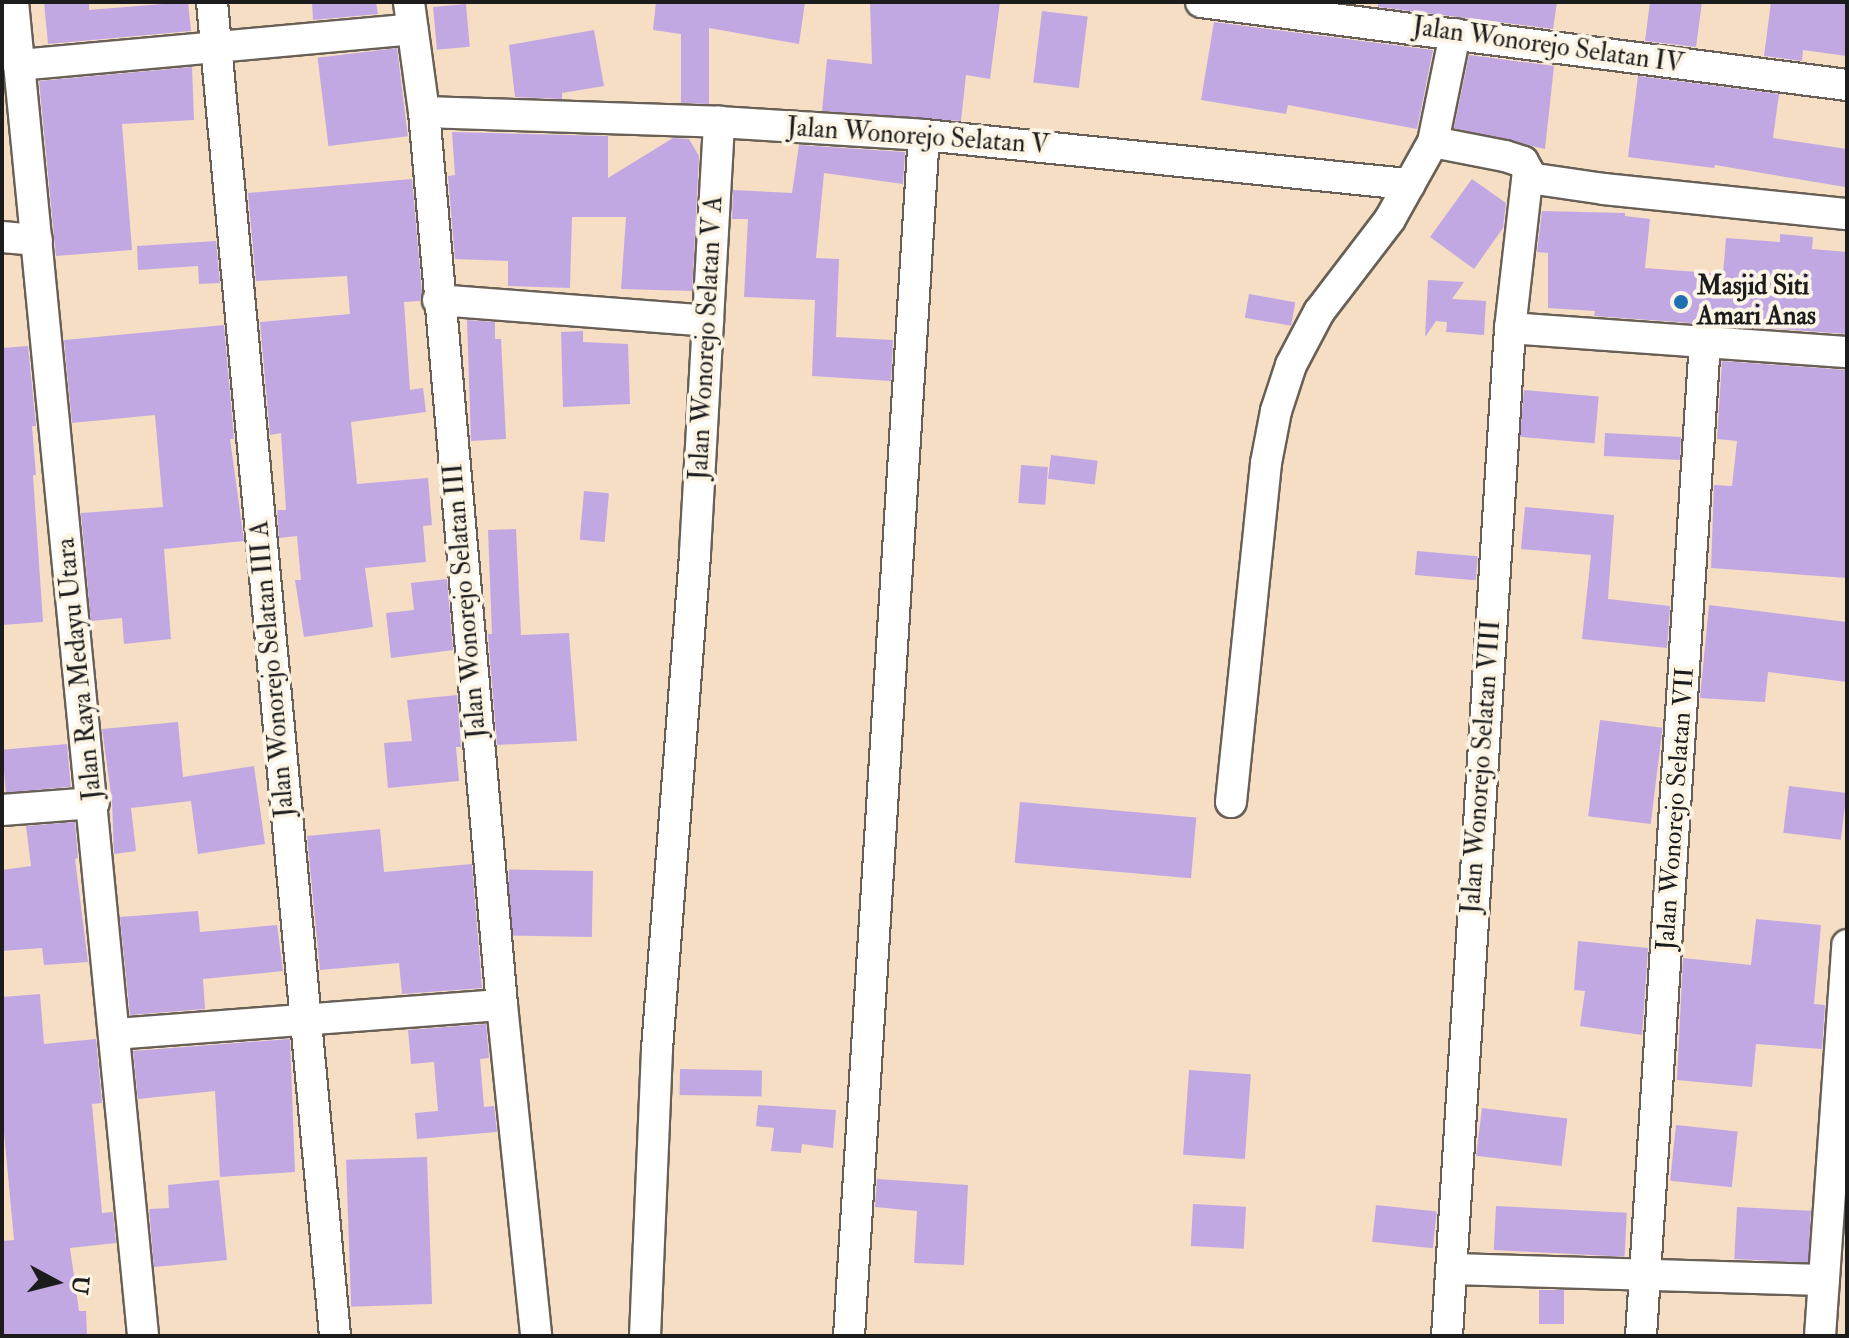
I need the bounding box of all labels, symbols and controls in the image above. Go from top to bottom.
street label: Jalan Wonorejo Selatan IV [1410,12,1686,80]
street label: Jalan Wonorejo Selatan V [786,112,1050,162]
street label: Jalan Wonorejo Selatan V A [684,195,730,481]
place label: Masjid Siti Amari Anas [1697,271,1816,332]
marker: Masjid Siti Amari Anas [1672,293,1690,311]
street label: Jalan Wonorejo Selatan III [438,462,494,740]
street label: Jalan Wonorejo Selatan III A [244,519,302,819]
street label: Jalan Raya Medayu Utara [51,536,109,802]
street label: Jalan Wonorejo Selatan VIII [1456,619,1508,915]
street label: Jalan Wonorejo Selatan VII [1651,666,1701,952]
north arrow [16,1242,96,1322]
text: U [65,1274,95,1296]

